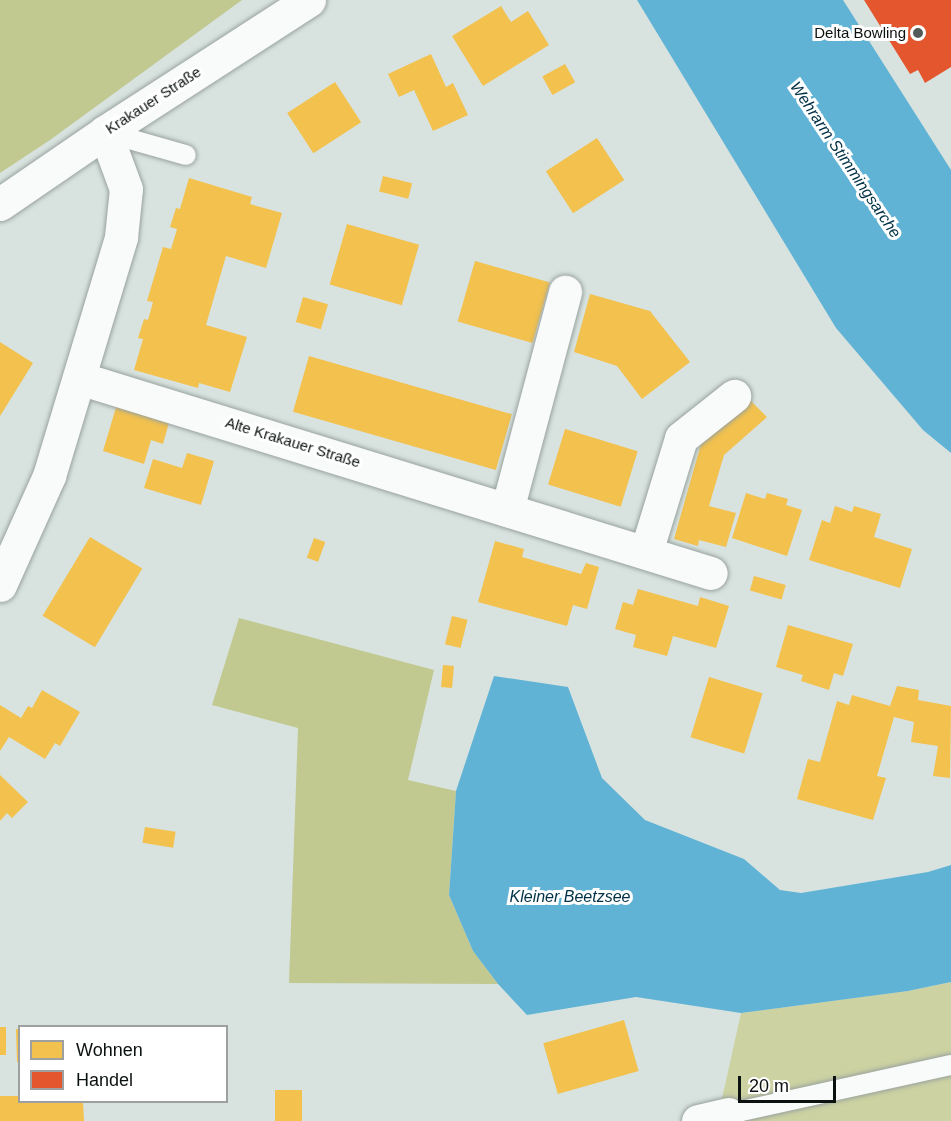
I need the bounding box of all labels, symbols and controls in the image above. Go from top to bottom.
place label: Delta Bowling [814,24,906,42]
marker: Delta Bowling [911,26,925,40]
street label: Krakauer Straße [102,62,204,138]
water label: Wehrarm Stimmingsarche [785,78,905,242]
street label: Alte Krakauer Straße [223,413,363,471]
water label: Kleiner Beetzsee [510,887,630,907]
legend [18,1025,228,1103]
text: Wohnen [76,1040,143,1060]
scale bar [741,1064,838,1102]
text: Handel [76,1070,133,1090]
text: 20 m [749,1076,789,1096]

